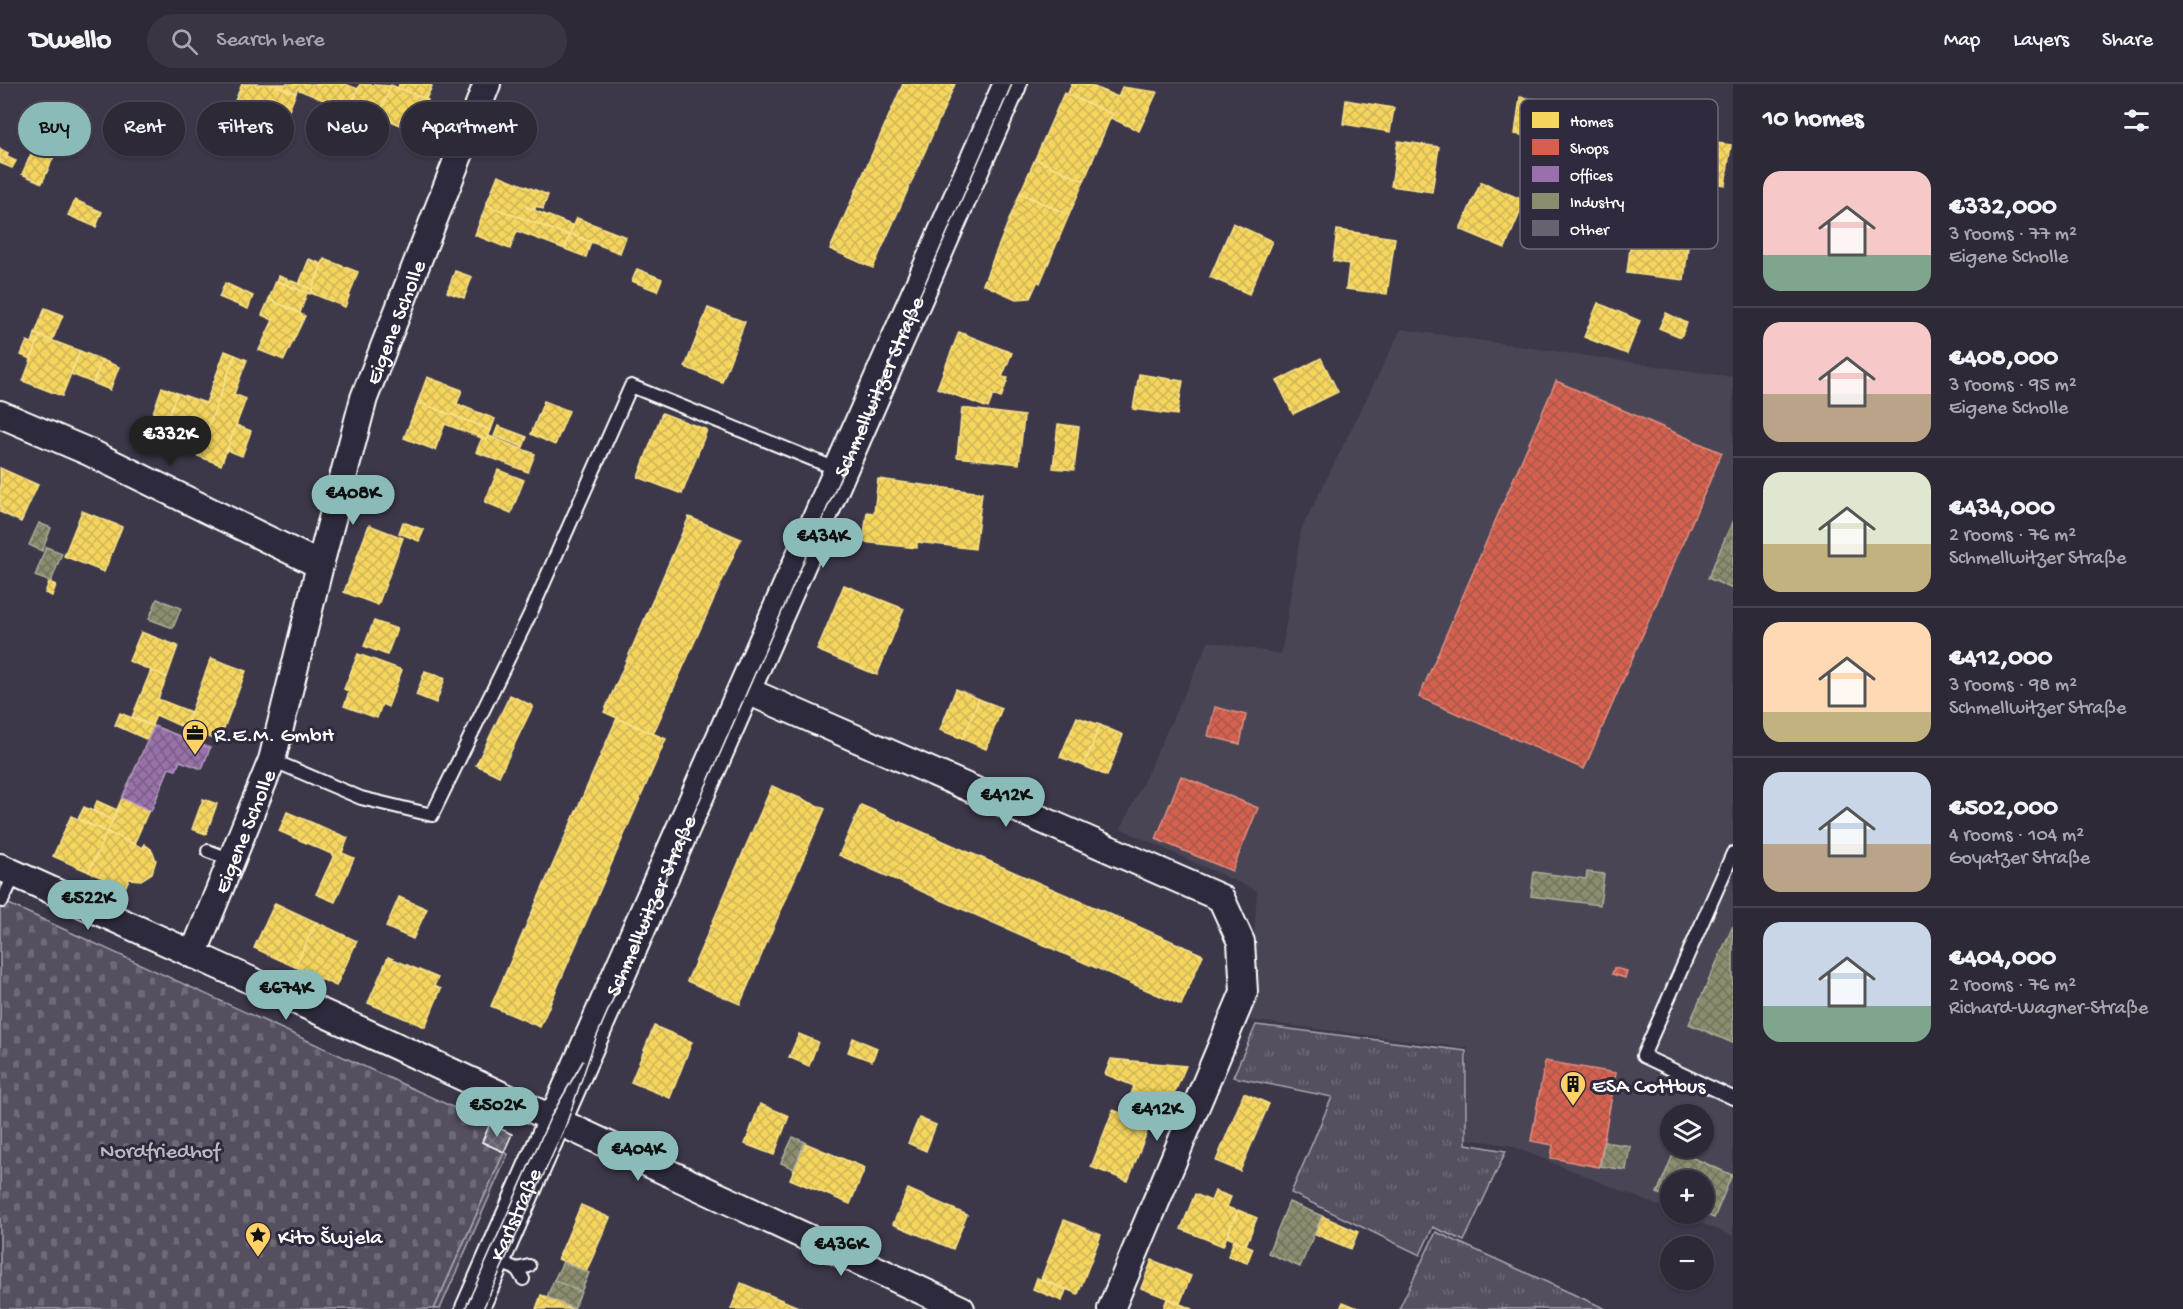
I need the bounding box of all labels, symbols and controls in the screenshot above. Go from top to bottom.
search box [147,14,567,68]
text: Dwello [30,25,111,58]
icon: search [168,25,201,58]
text: Search here [216,28,325,54]
text: Map [1944,29,1980,54]
text: Layers [2013,29,2069,54]
text: Share [2102,29,2153,54]
legend [1520,99,1718,249]
chip: Buy [18,102,91,156]
chip: Rent [103,102,185,156]
chip: Filters [197,102,294,156]
chip: New [306,102,389,156]
chip: Apartment [401,102,537,156]
icon: filters [2120,104,2153,137]
text: 10 homes [1763,105,1863,136]
text: Homes [1570,114,1614,133]
text: Shops [1570,141,1609,160]
text: Offices [1570,168,1614,187]
text: €332,000 [1949,193,2057,224]
text: Industry [1570,195,1624,214]
icon: home [1811,195,1883,267]
text: Other [1570,222,1610,241]
text: 3 rooms · 77 m² [1949,224,2077,247]
text: Eigene Scholle [1949,247,2068,270]
street label: Eigene Scholle [362,256,434,389]
street label: Schmellwitzer Straße [830,293,932,482]
text: €408,000 [1949,344,2058,375]
icon: home [1811,346,1883,418]
text: 3 rooms · 95 m² [1949,375,2077,398]
text: Eigene Scholle [1949,398,2068,421]
pin: €332K [128,416,212,467]
text: €332K [143,424,197,447]
pin: €408K [311,475,395,526]
text: €408K [326,483,380,506]
text: €434,000 [1949,494,2055,525]
icon: home [1811,496,1883,568]
pin: €434K [781,518,865,569]
text: 2 rooms · 76 m² [1949,525,2076,548]
text: €434K [797,526,849,549]
text: Schmellwitzer Straße [1949,548,2126,571]
text: €412,000 [1949,644,2052,675]
icon: home [1811,646,1883,718]
text: 3 rooms · 98 m² [1949,675,2077,698]
text: Schmellwitzer Straße [1949,698,2126,721]
office icon: R.E.M. GmbH [180,718,210,756]
place label: R.E.M. GmbH [214,724,335,750]
street label: Eigene Scholle [210,766,284,898]
pin: €412K [964,777,1048,828]
text: €412K [981,785,1031,808]
text: €502,000 [1949,794,2058,825]
icon: home [1811,796,1883,868]
street label: Schmellwitzer Straße [602,812,704,1001]
text: 4 rooms · 104 m² [1949,825,2084,848]
text: Goyatzer Straße [1949,848,2090,871]
pin: €522K [46,880,130,931]
text: €522K [61,888,115,911]
text: €404,000 [1949,944,2056,975]
icon: home [1811,946,1883,1018]
pin: €674K [244,970,328,1021]
text: 2 rooms · 76 m² [1949,975,2076,998]
text: €674K [260,978,312,1001]
text: Richard-Wagner-Straße [1949,998,2148,1021]
building icon: ESA Cottbus [1558,1069,1588,1107]
place label: ESA Cottbus [1592,1075,1706,1101]
pin: €502K [455,1087,539,1138]
pin: €412K [1115,1091,1199,1142]
text: €502K [470,1095,524,1118]
text: €412K [1132,1099,1182,1122]
map controls [1660,1104,1714,1290]
button: layers [1660,1104,1714,1158]
pin: €404K [596,1131,680,1182]
text: €404K [611,1139,665,1162]
park label: Nordfriedhof [100,1140,222,1166]
street label: Karlstraße [486,1164,550,1266]
button: + [1660,1170,1714,1224]
place icon: Kito Šwjela [243,1220,273,1258]
place label: Kito Šwjela [278,1226,383,1252]
pin: €436K [799,1226,883,1277]
text: €436K [815,1234,867,1257]
button: − [1660,1236,1714,1290]

